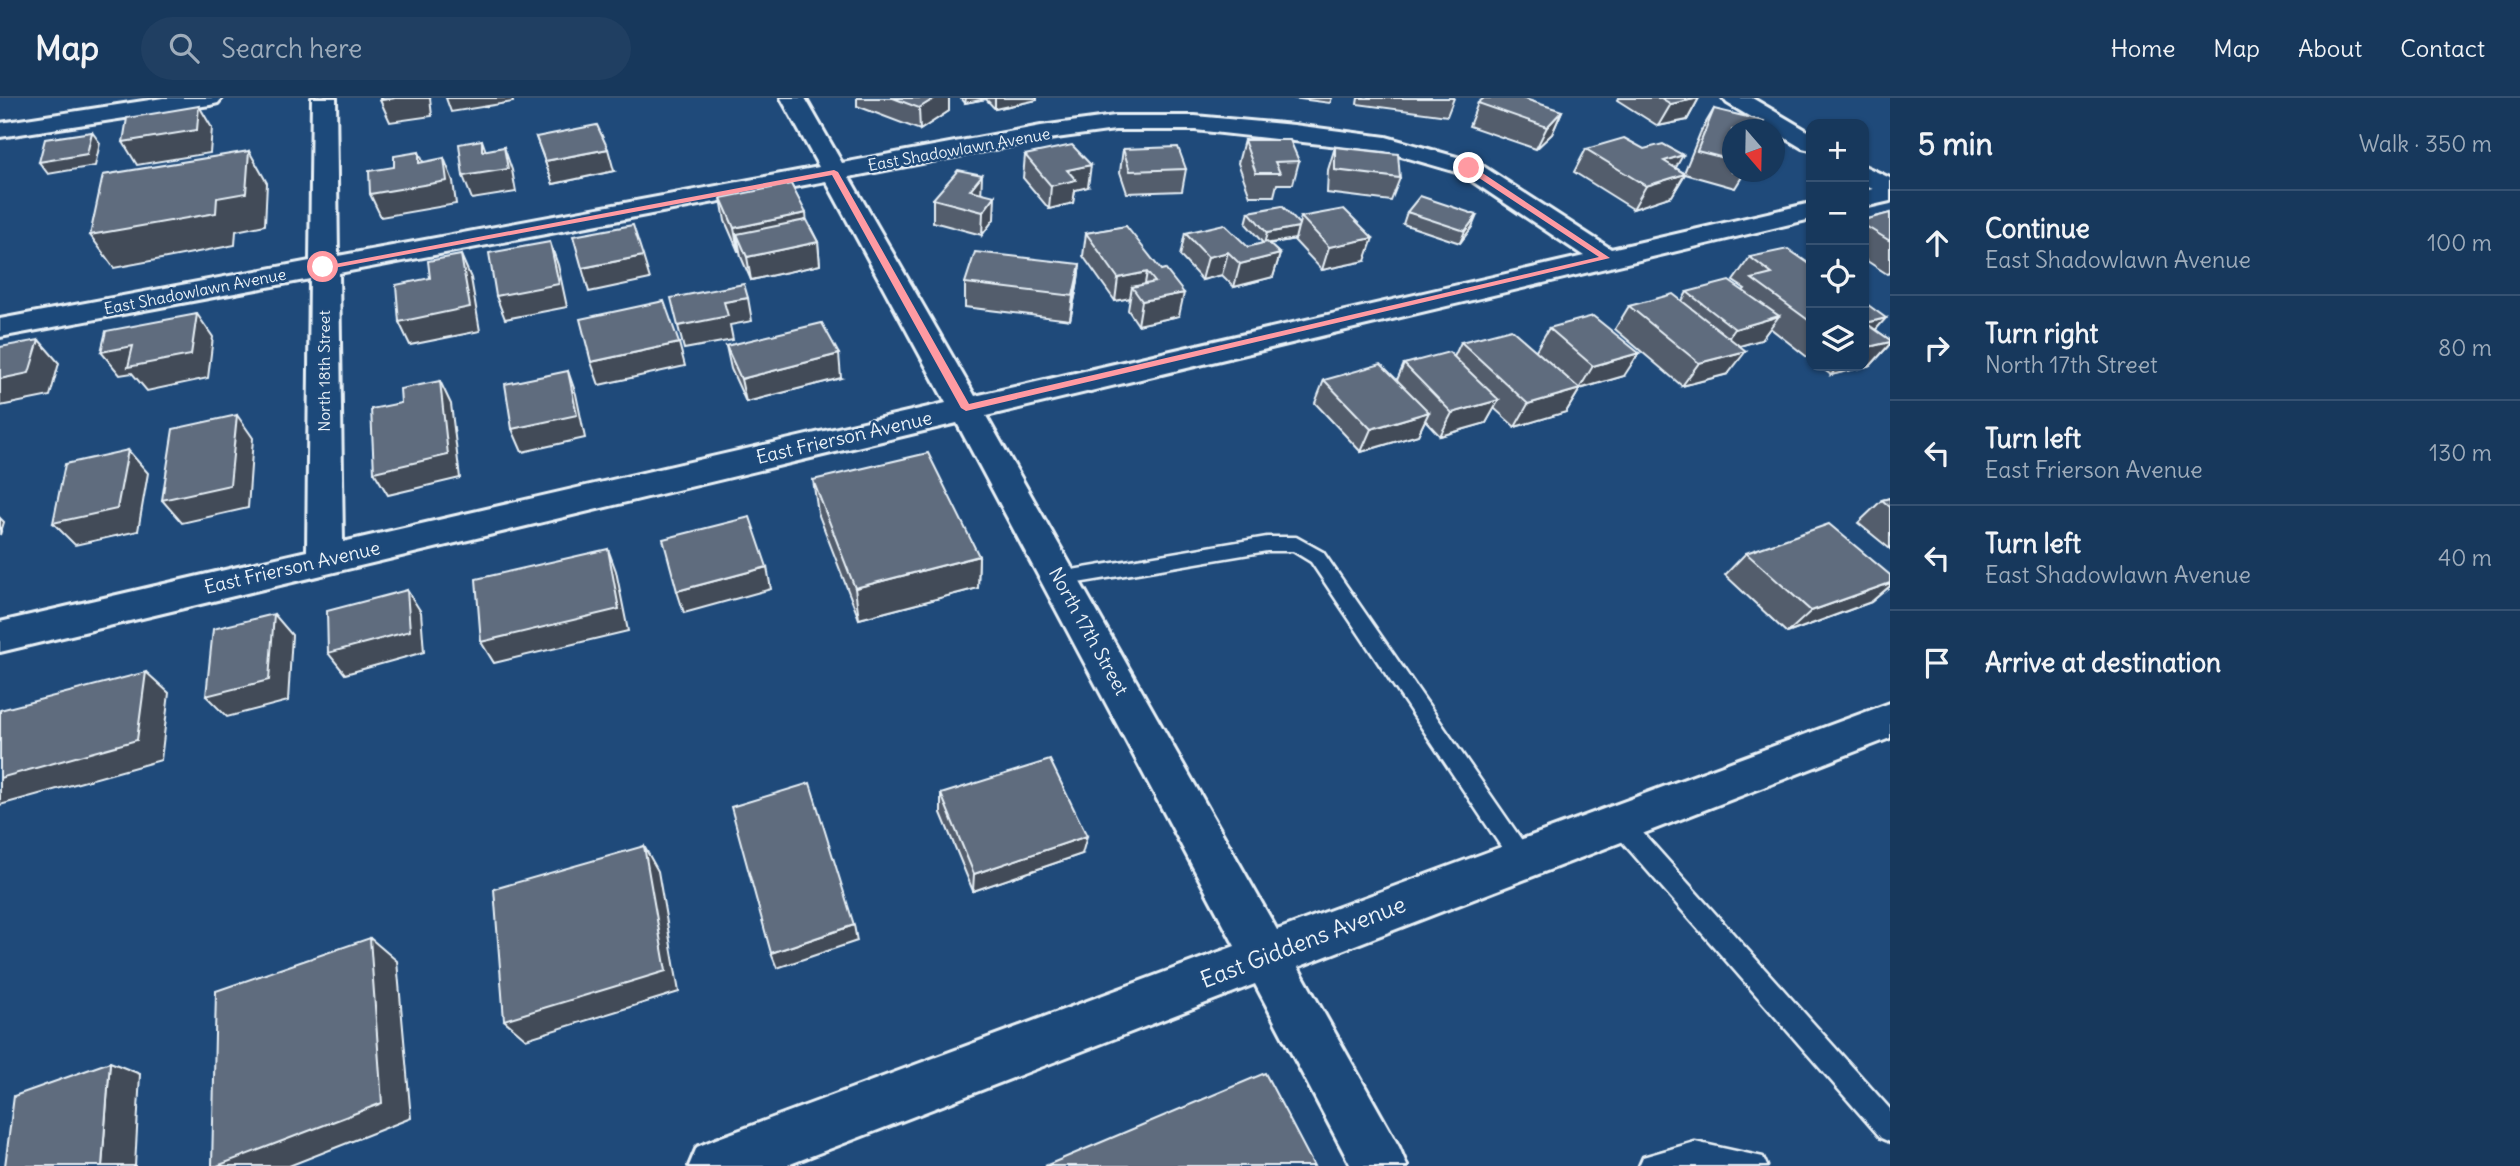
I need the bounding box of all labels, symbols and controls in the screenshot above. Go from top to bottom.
search box [141,17,631,80]
text: Map [35,27,99,69]
icon: search [165,29,203,67]
text: Search here [221,32,362,65]
text: Home [2111,33,2175,63]
text: Map [2213,33,2260,63]
text: About [2298,33,2362,63]
text: Contact [2400,33,2485,63]
north arrow [1722,119,1785,182]
map controls [1806,119,1869,371]
button: + [1806,119,1869,182]
street label: East Shadowlawn Avenue [866,123,1052,175]
text: 5 min [1918,125,1993,163]
text: Walk · 350 m [2359,129,2492,158]
route end [1453,152,1484,183]
button: − [1806,182,1869,245]
text: Continue [1985,212,2090,245]
icon: ahead [1918,224,1956,262]
text: 100 m [2427,228,2492,257]
button: locate [1806,245,1869,308]
text: East Shadowlawn Avenue [1985,245,2251,274]
route start [307,251,338,282]
street label: East Shadowlawn Avenue [102,264,288,318]
button: layers [1806,308,1869,371]
street label: North 18th Street [314,310,334,432]
text: Turn right [1985,317,2098,350]
icon: right [1918,329,1956,367]
text: 80 m [2438,333,2492,362]
text: North 17th Street [1985,350,2158,379]
street label: East Frierson Avenue [754,405,934,469]
text: Turn left [1985,422,2081,455]
icon: left [1918,434,1956,472]
text: 130 m [2429,438,2492,467]
text: East Frierson Avenue [1985,455,2203,484]
text: Turn left [1985,527,2081,560]
street label: East Frierson Avenue [202,535,382,599]
icon: left [1918,539,1956,577]
text: 40 m [2438,543,2492,572]
text: East Shadowlawn Avenue [1985,560,2251,589]
street label: North 17th Street [1044,563,1134,699]
icon: arrive [1918,644,1956,682]
text: Arrive at destination [1985,646,2221,679]
street label: East Giddens Avenue [1196,889,1410,994]

